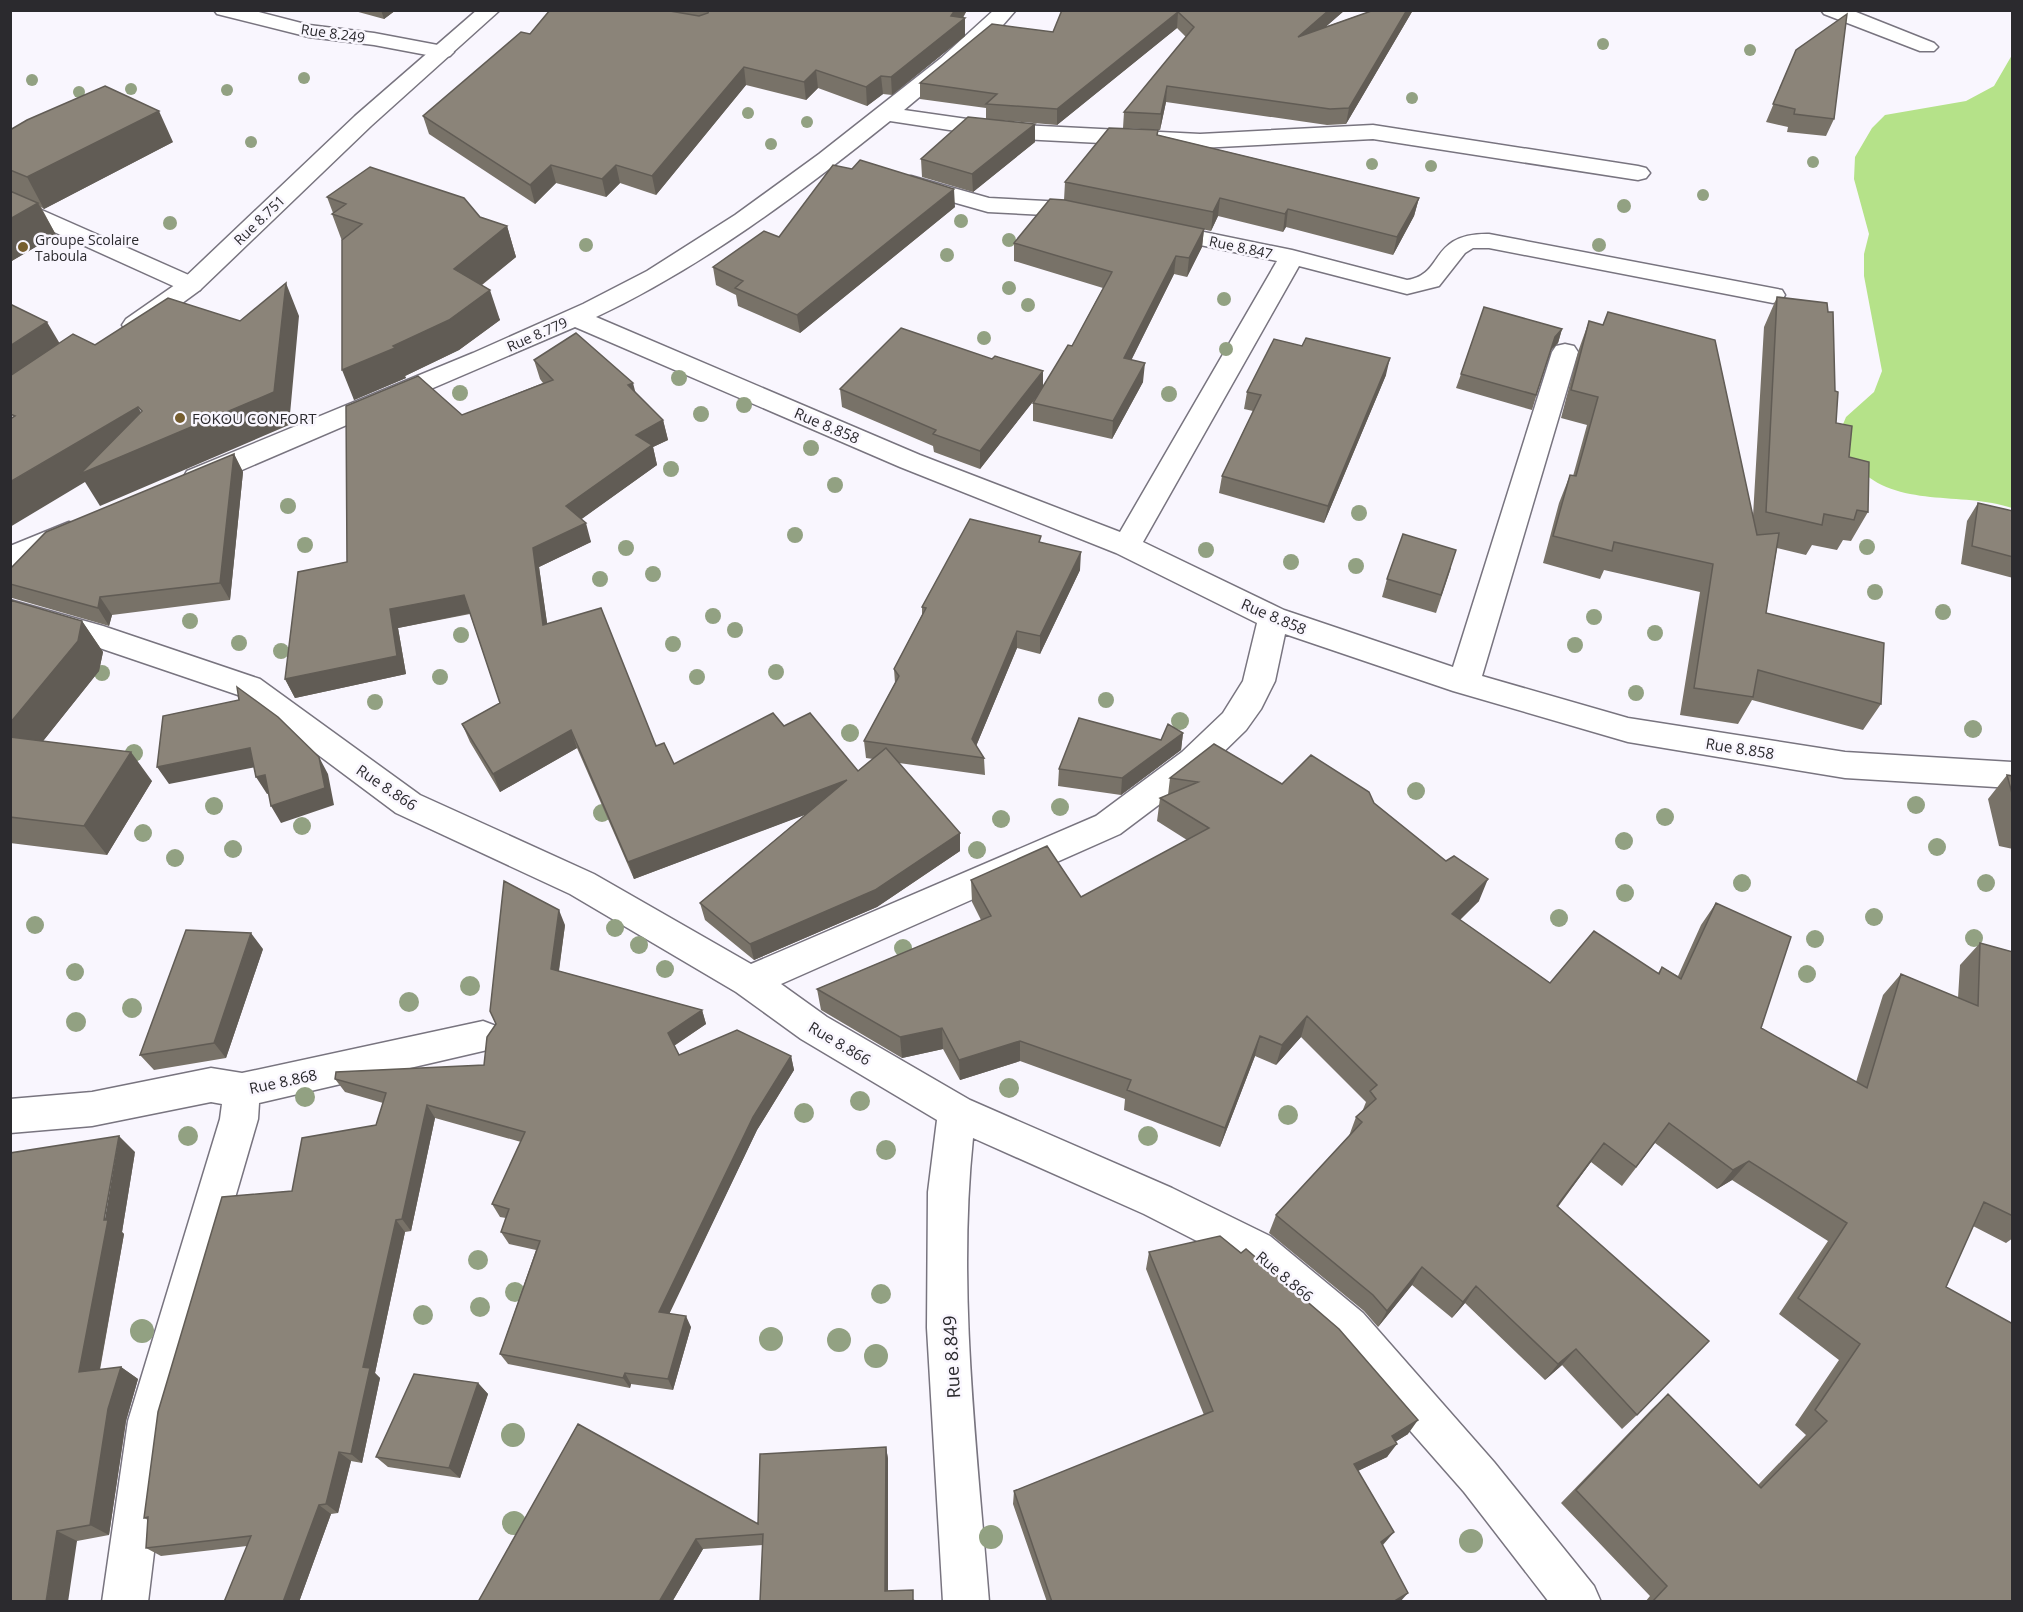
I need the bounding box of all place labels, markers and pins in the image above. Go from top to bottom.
place label: Groupe Scolaire Taboula [35,230,139,265]
marker: Groupe Scolaire Taboula [16,240,30,254]
place label: FOKOU CONFORT [192,408,317,428]
marker: FOKOU CONFORT [173,411,187,425]

